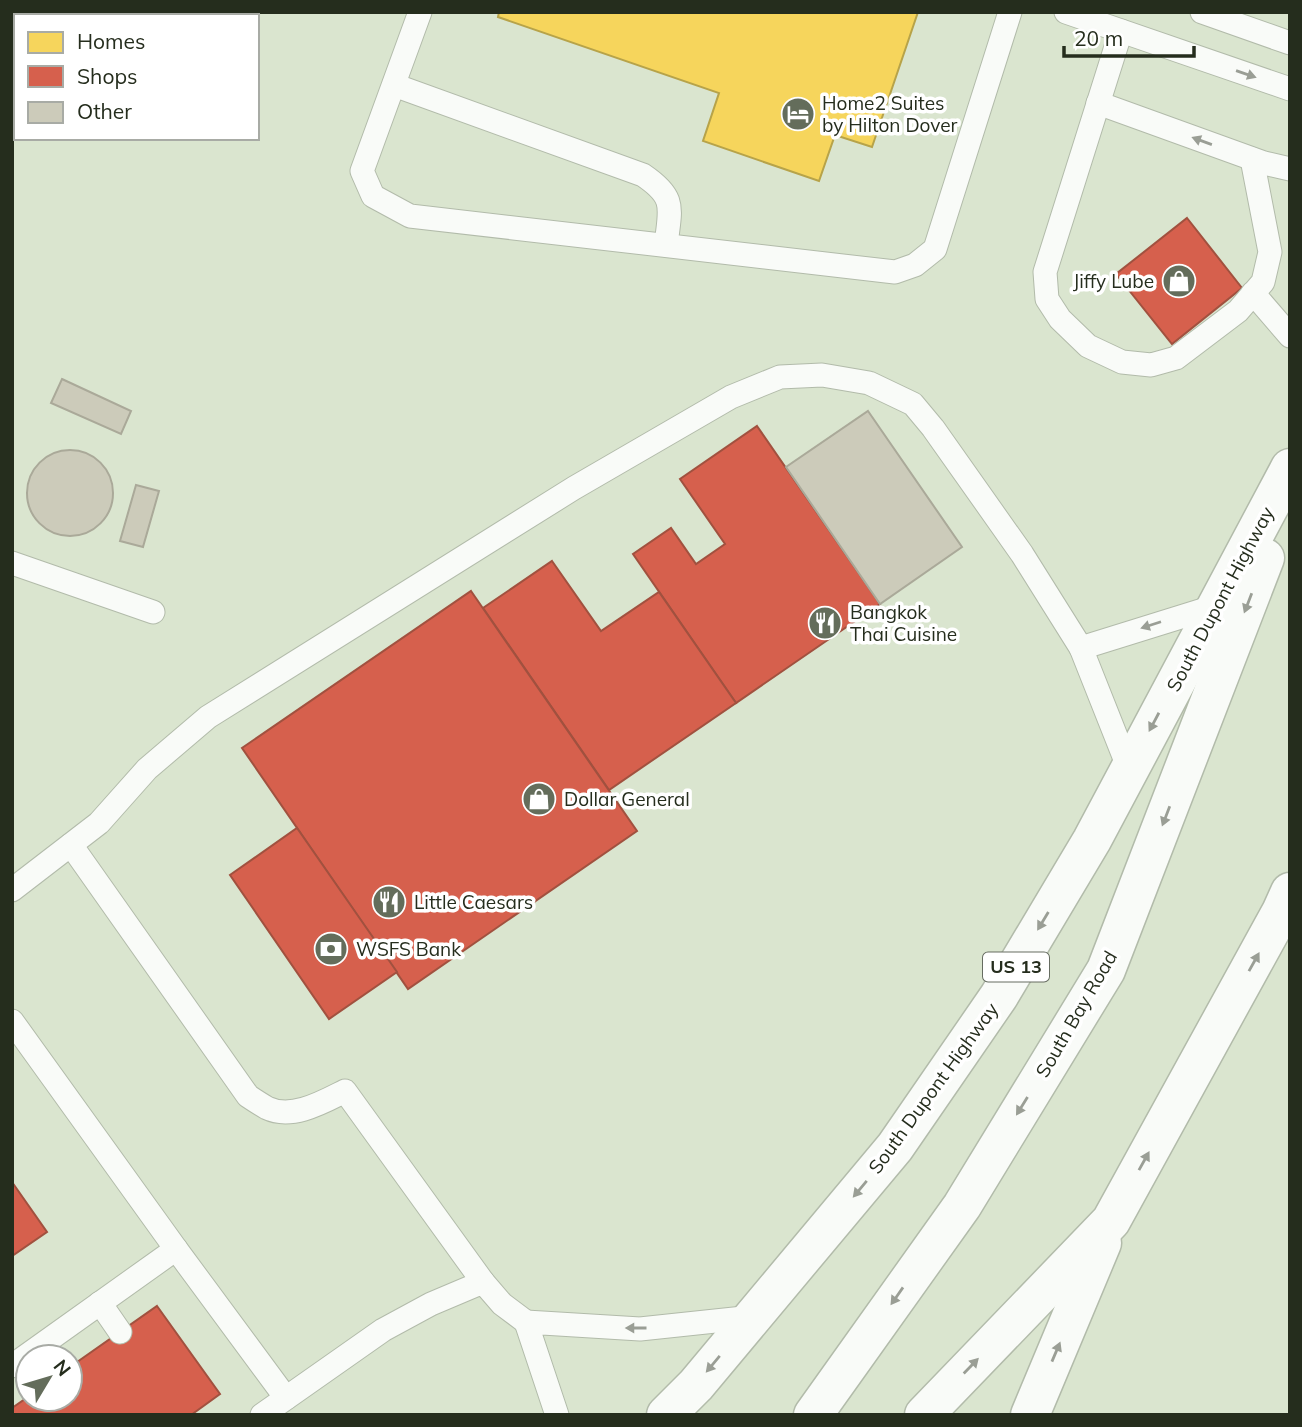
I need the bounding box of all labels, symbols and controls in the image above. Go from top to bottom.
legend [14,14,259,140]
scale bar [1064,14,1194,58]
text: 20 m [1074,25,1123,51]
text: Homes [77,28,145,54]
text: Shops [77,63,137,89]
one-way arrow [1236,69,1257,80]
place label: Home2 Suites by Hilton Dover [822,91,958,137]
hotel icon: Home2 Suites by Hilton Dover [779,95,817,133]
text: Other [77,98,132,124]
one-way arrow [1191,135,1212,146]
shop icon: Jiffy Lube [1160,262,1198,300]
place label: Jiffy Lube [1073,269,1154,293]
street label: South Dupont Highway [1161,502,1279,696]
one-way arrow [1242,593,1253,614]
place label: Bangkok Thai Cuisine [850,600,957,646]
restaurant icon: Bangkok Thai Cuisine [806,604,844,642]
one-way arrow [1140,620,1161,631]
one-way arrow [1148,713,1160,732]
shop icon: Dollar General [520,780,558,818]
place label: Dollar General [564,787,690,811]
one-way arrow [1160,805,1171,826]
restaurant icon: Little Caesars [370,883,408,921]
place label: Little Caesars [414,890,533,914]
one-way arrow [1037,912,1050,931]
bank icon: WSFS Bank [312,930,350,968]
place label: WSFS Bank [356,937,461,961]
street label: South Bay Road [1030,946,1122,1082]
road number: US 13 [983,952,1049,982]
one-way arrow [1248,952,1259,972]
street label: South Dupont Highway [863,998,1003,1178]
one-way arrow [1016,1097,1029,1116]
one-way arrow [1138,1152,1150,1171]
one-way arrow [852,1180,867,1198]
one-way arrow [890,1287,904,1305]
one-way arrow [625,1322,647,1334]
one-way arrow [1051,1341,1062,1362]
north arrow [14,1343,84,1413]
text: N [49,1354,76,1381]
one-way arrow [706,1354,721,1372]
one-way arrow [963,1358,979,1375]

